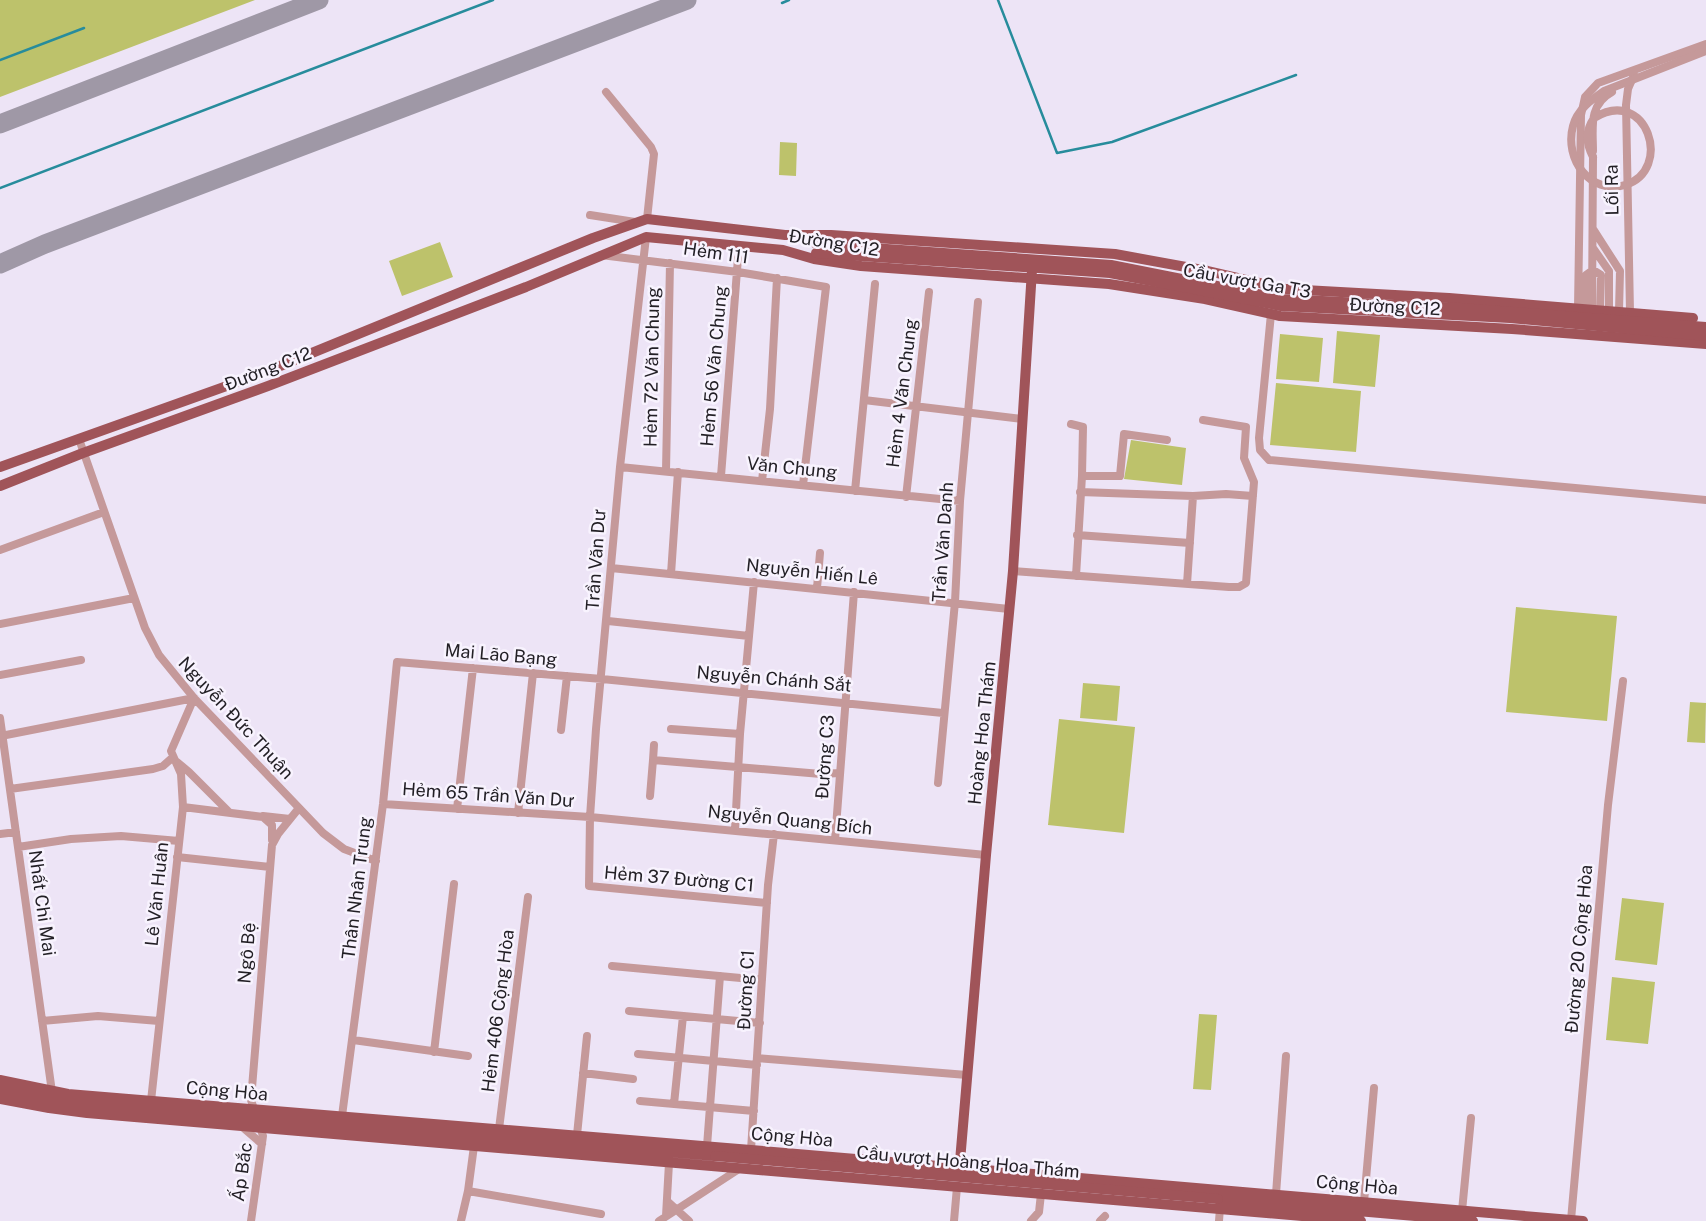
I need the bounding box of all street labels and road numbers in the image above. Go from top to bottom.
street label: Lối Ra [1601,164,1622,216]
street label: Đường C12 [787,225,881,260]
street label: Hẻm 111 [682,238,750,267]
street label: Cầu vượt Ga T3 [1182,259,1313,302]
street label: Hẻm 56 Văn Chung [696,285,731,447]
street label: Hẻm 72 Văn Chung [640,287,663,447]
street label: Đường C12 [1349,294,1441,319]
street label: Hẻm 4 Văn Chung [882,317,921,469]
street label: Đường C12 [221,342,314,395]
street label: Văn Chung [746,452,838,483]
street label: Trần Văn Danh [928,481,957,603]
street label: Trần Văn Dư [581,508,610,611]
street label: Nguyễn Hiến Lê [745,554,879,589]
street label: Mai Lão Bạng [444,639,558,670]
street label: Nguyễn Đức Thuận [174,652,298,783]
street label: Hoàng Hoa Thám [964,660,999,806]
street label: Nguyễn Chánh Sắt [696,661,852,696]
street label: Đường C3 [811,714,838,800]
street label: Hẻm 65 Trần Văn Dư [401,778,575,811]
street label: Nguyễn Quang Bích [707,800,873,839]
street label: Thân Nhân Trung [337,815,376,961]
street label: Lê Văn Huân [141,841,172,947]
street label: Nhất Chi Mai [25,849,60,957]
street label: Hẻm 37 Đường C1 [603,861,755,896]
street label: Đường 20 Cộng Hòa [1561,864,1596,1034]
street label: Ngô Bệ [233,922,260,984]
street label: Hẻm 406 Cộng Hòa [477,928,518,1094]
street label: Đường C1 [733,949,758,1031]
street label: Cộng Hòa [185,1076,269,1105]
street label: Cộng Hòa [750,1122,834,1151]
street label: Ấp Bắc [224,1141,256,1203]
street label: Cầu vượt Hoàng Hoa Thám [856,1141,1081,1182]
street label: Cộng Hòa [1315,1170,1399,1199]

